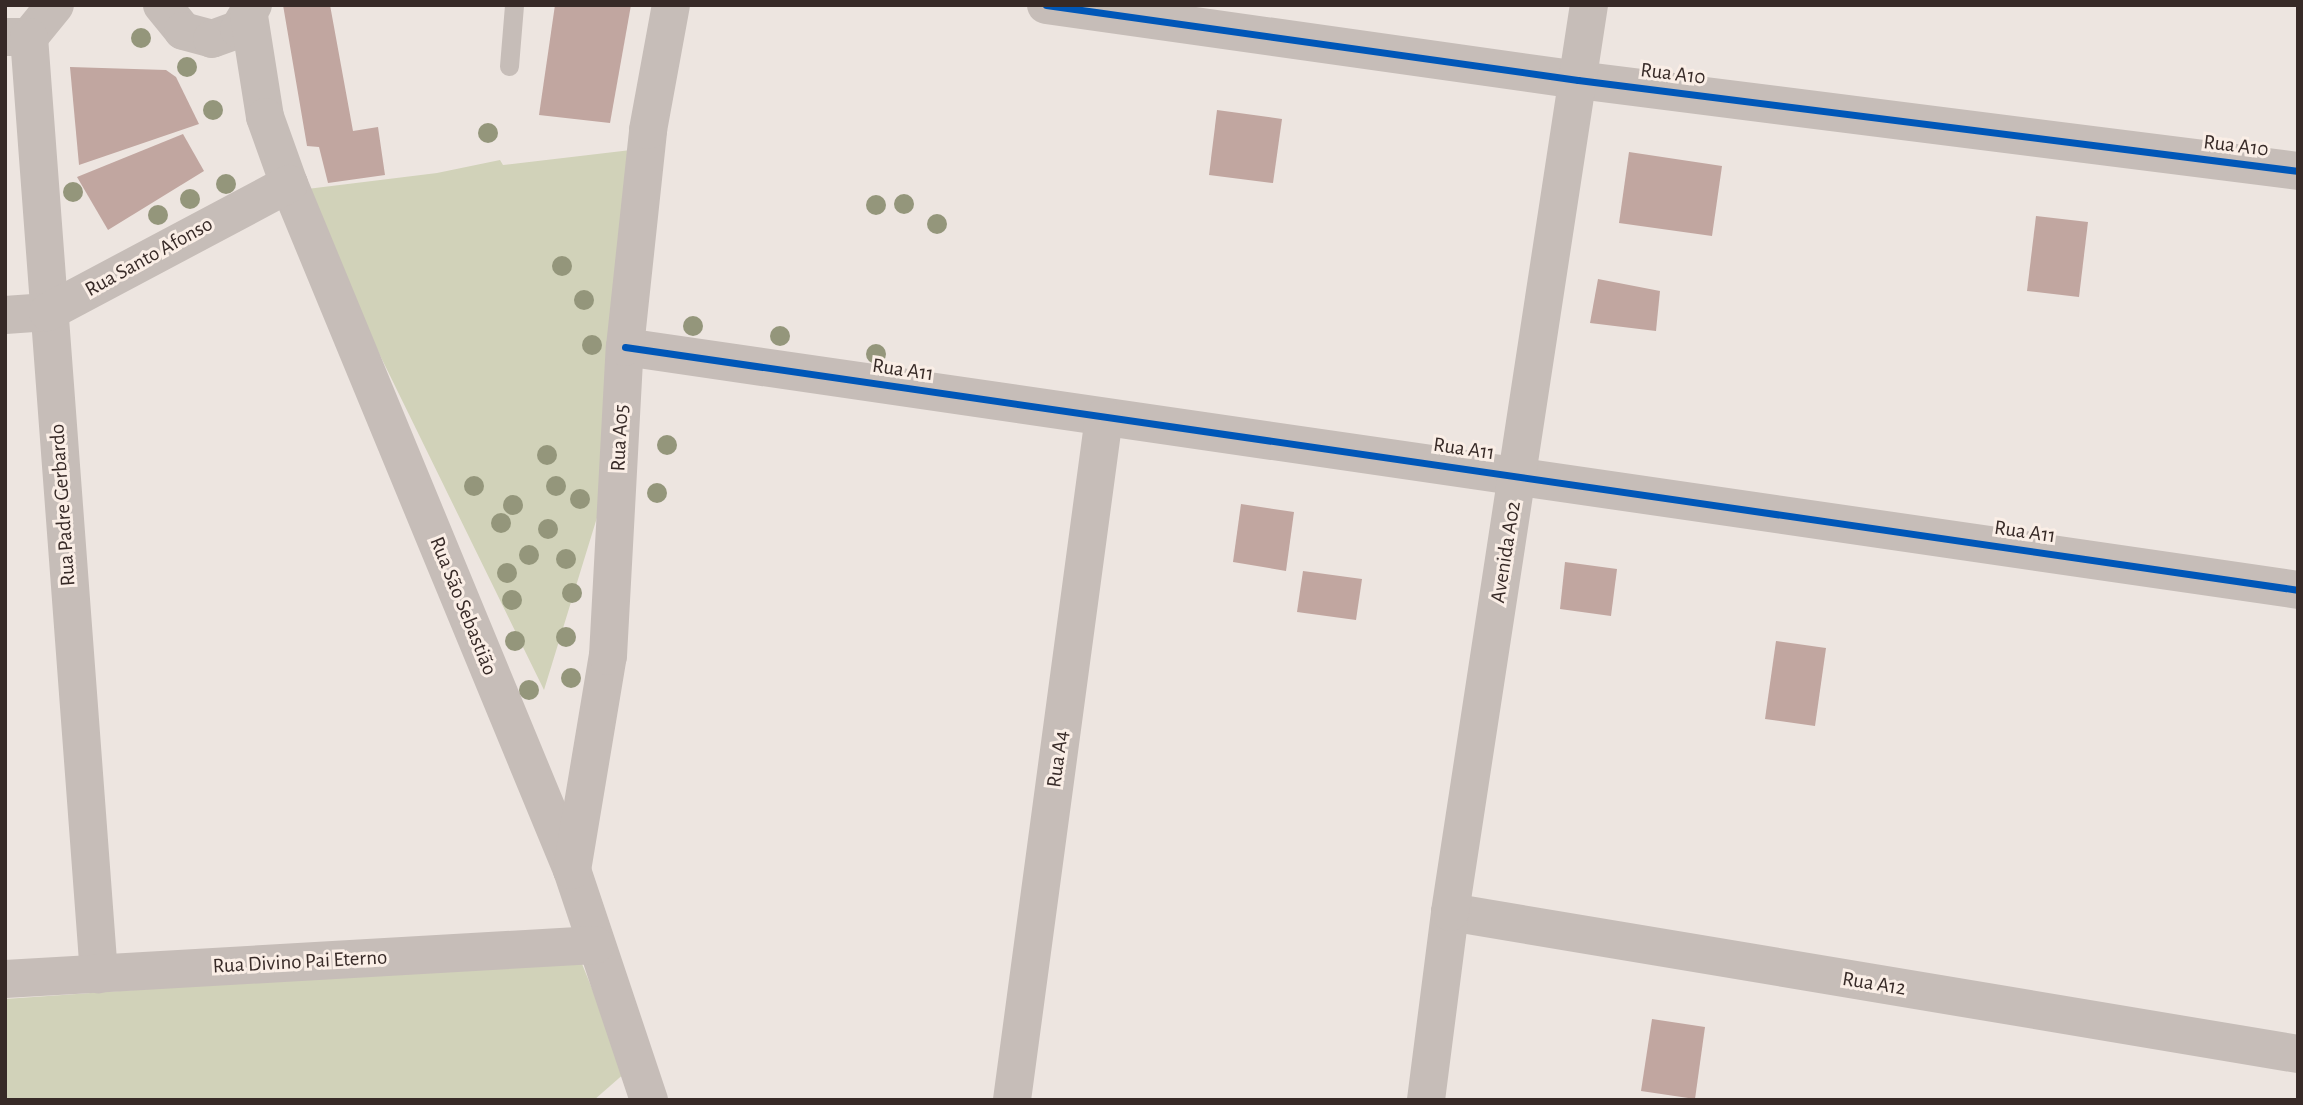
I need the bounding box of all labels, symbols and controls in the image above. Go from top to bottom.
street label: Rua A10 [1639,57,1707,91]
street label: Rua A10 [2202,129,2270,163]
street label: Rua Santo Afonso [81,211,217,303]
street label: Rua A11 [871,353,935,387]
street label: Rua A05 [606,404,634,472]
street label: Rua Padre Gerbardo [45,423,81,587]
street label: Rua A11 [1432,432,1496,466]
street label: Avenida A02 [1486,499,1526,605]
street label: Rua A11 [1993,515,2057,549]
street label: Rua São Sebastião [424,533,502,679]
street label: Rua A4 [1042,729,1074,789]
street label: Rua Divino Pai Eterno [212,945,388,979]
street label: Rua A12 [1840,967,1908,1001]

